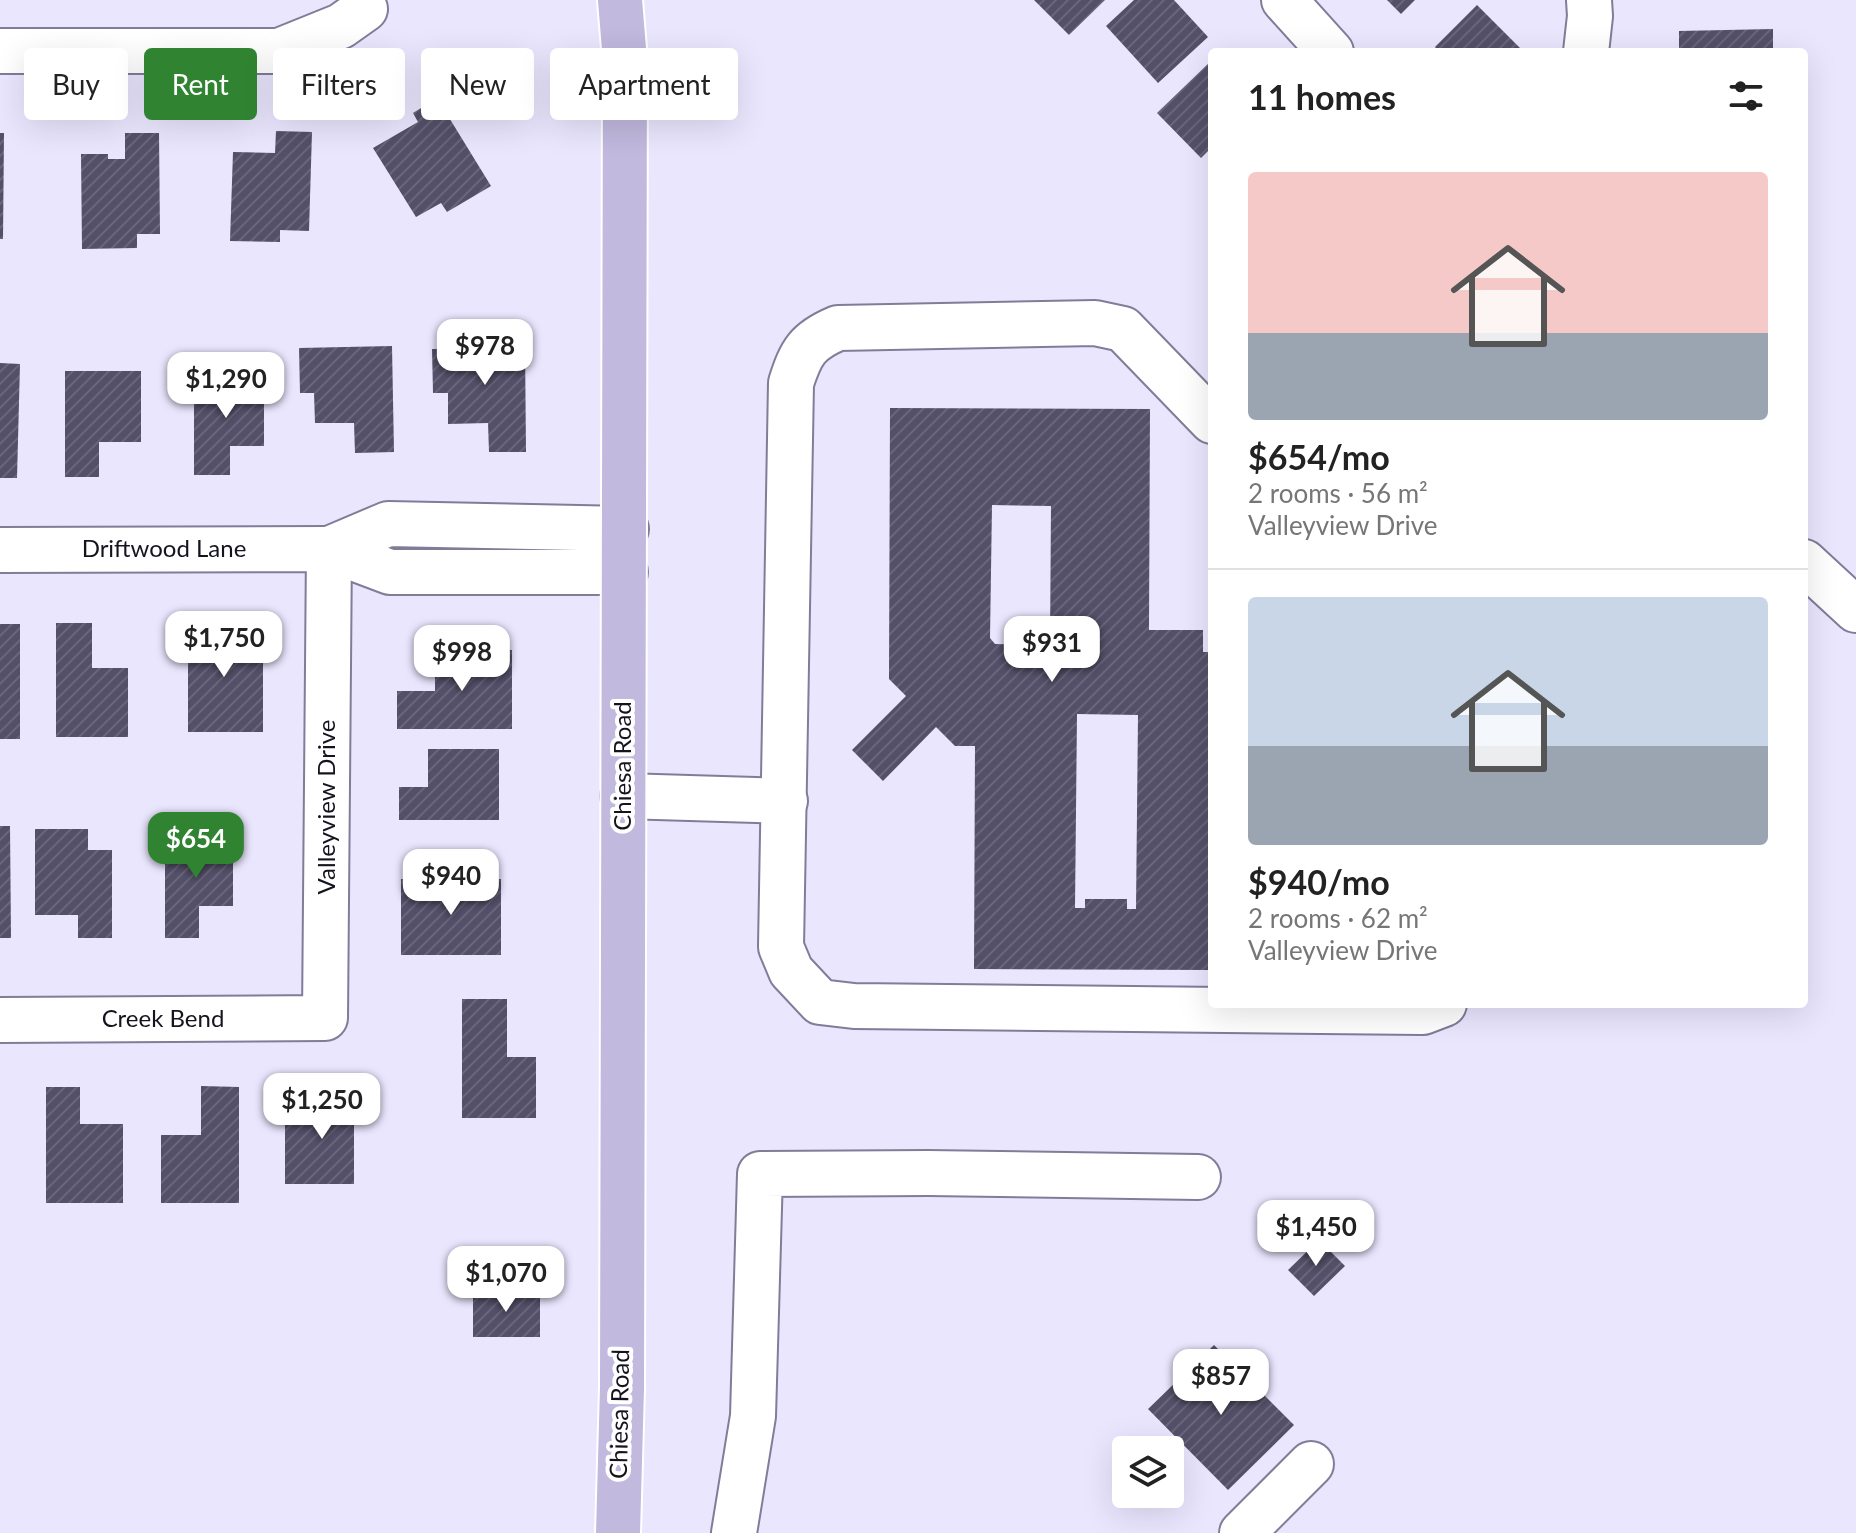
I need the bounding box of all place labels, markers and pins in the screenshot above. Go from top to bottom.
pin: $978 [438,319,532,387]
pin: $1,290 [161,352,291,420]
pin: $1,750 [159,611,289,679]
pin: $931 [1005,616,1099,684]
pin: $998 [415,625,509,693]
pin: $654 [149,812,243,880]
pin: $940 [404,849,498,917]
pin: $1,250 [257,1073,387,1141]
pin: $1,450 [1251,1200,1381,1268]
pin: $1,070 [441,1246,571,1314]
pin: $857 [1174,1349,1268,1417]

